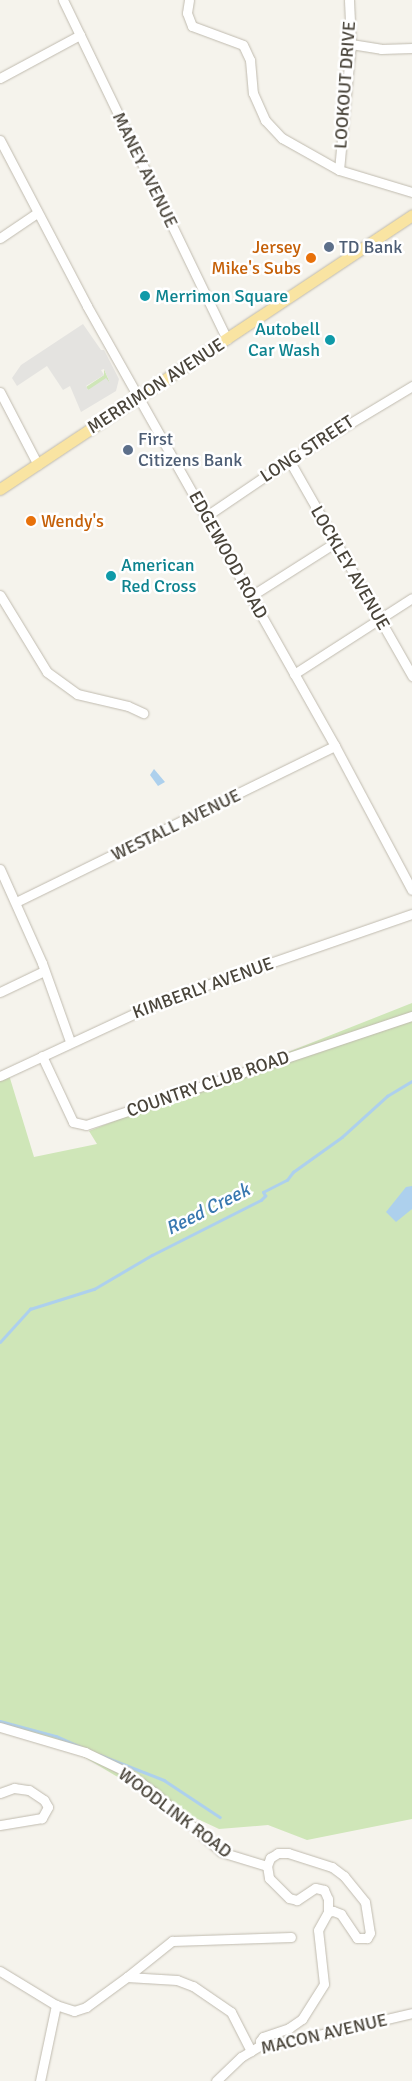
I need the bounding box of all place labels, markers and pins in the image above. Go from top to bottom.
place label: TD Bank [339,236,402,258]
place label: Jersey Mike's Subs [211,237,301,280]
marker: TD Bank [323,241,335,253]
marker: Jersey Mike's Subs [305,252,317,264]
place label: Merrimon Square [155,285,288,307]
marker: Merrimon Square [139,290,151,302]
place label: Autobell Car Wash [248,319,320,362]
marker: Autobell Car Wash [324,334,336,346]
place label: First Citizens Bank [138,429,242,472]
marker: First Citizens Bank [122,444,134,456]
place label: Wendy's [41,510,104,532]
marker: Wendy's [25,515,37,527]
place label: American Red Cross [121,555,196,598]
marker: American Red Cross [105,570,117,582]

